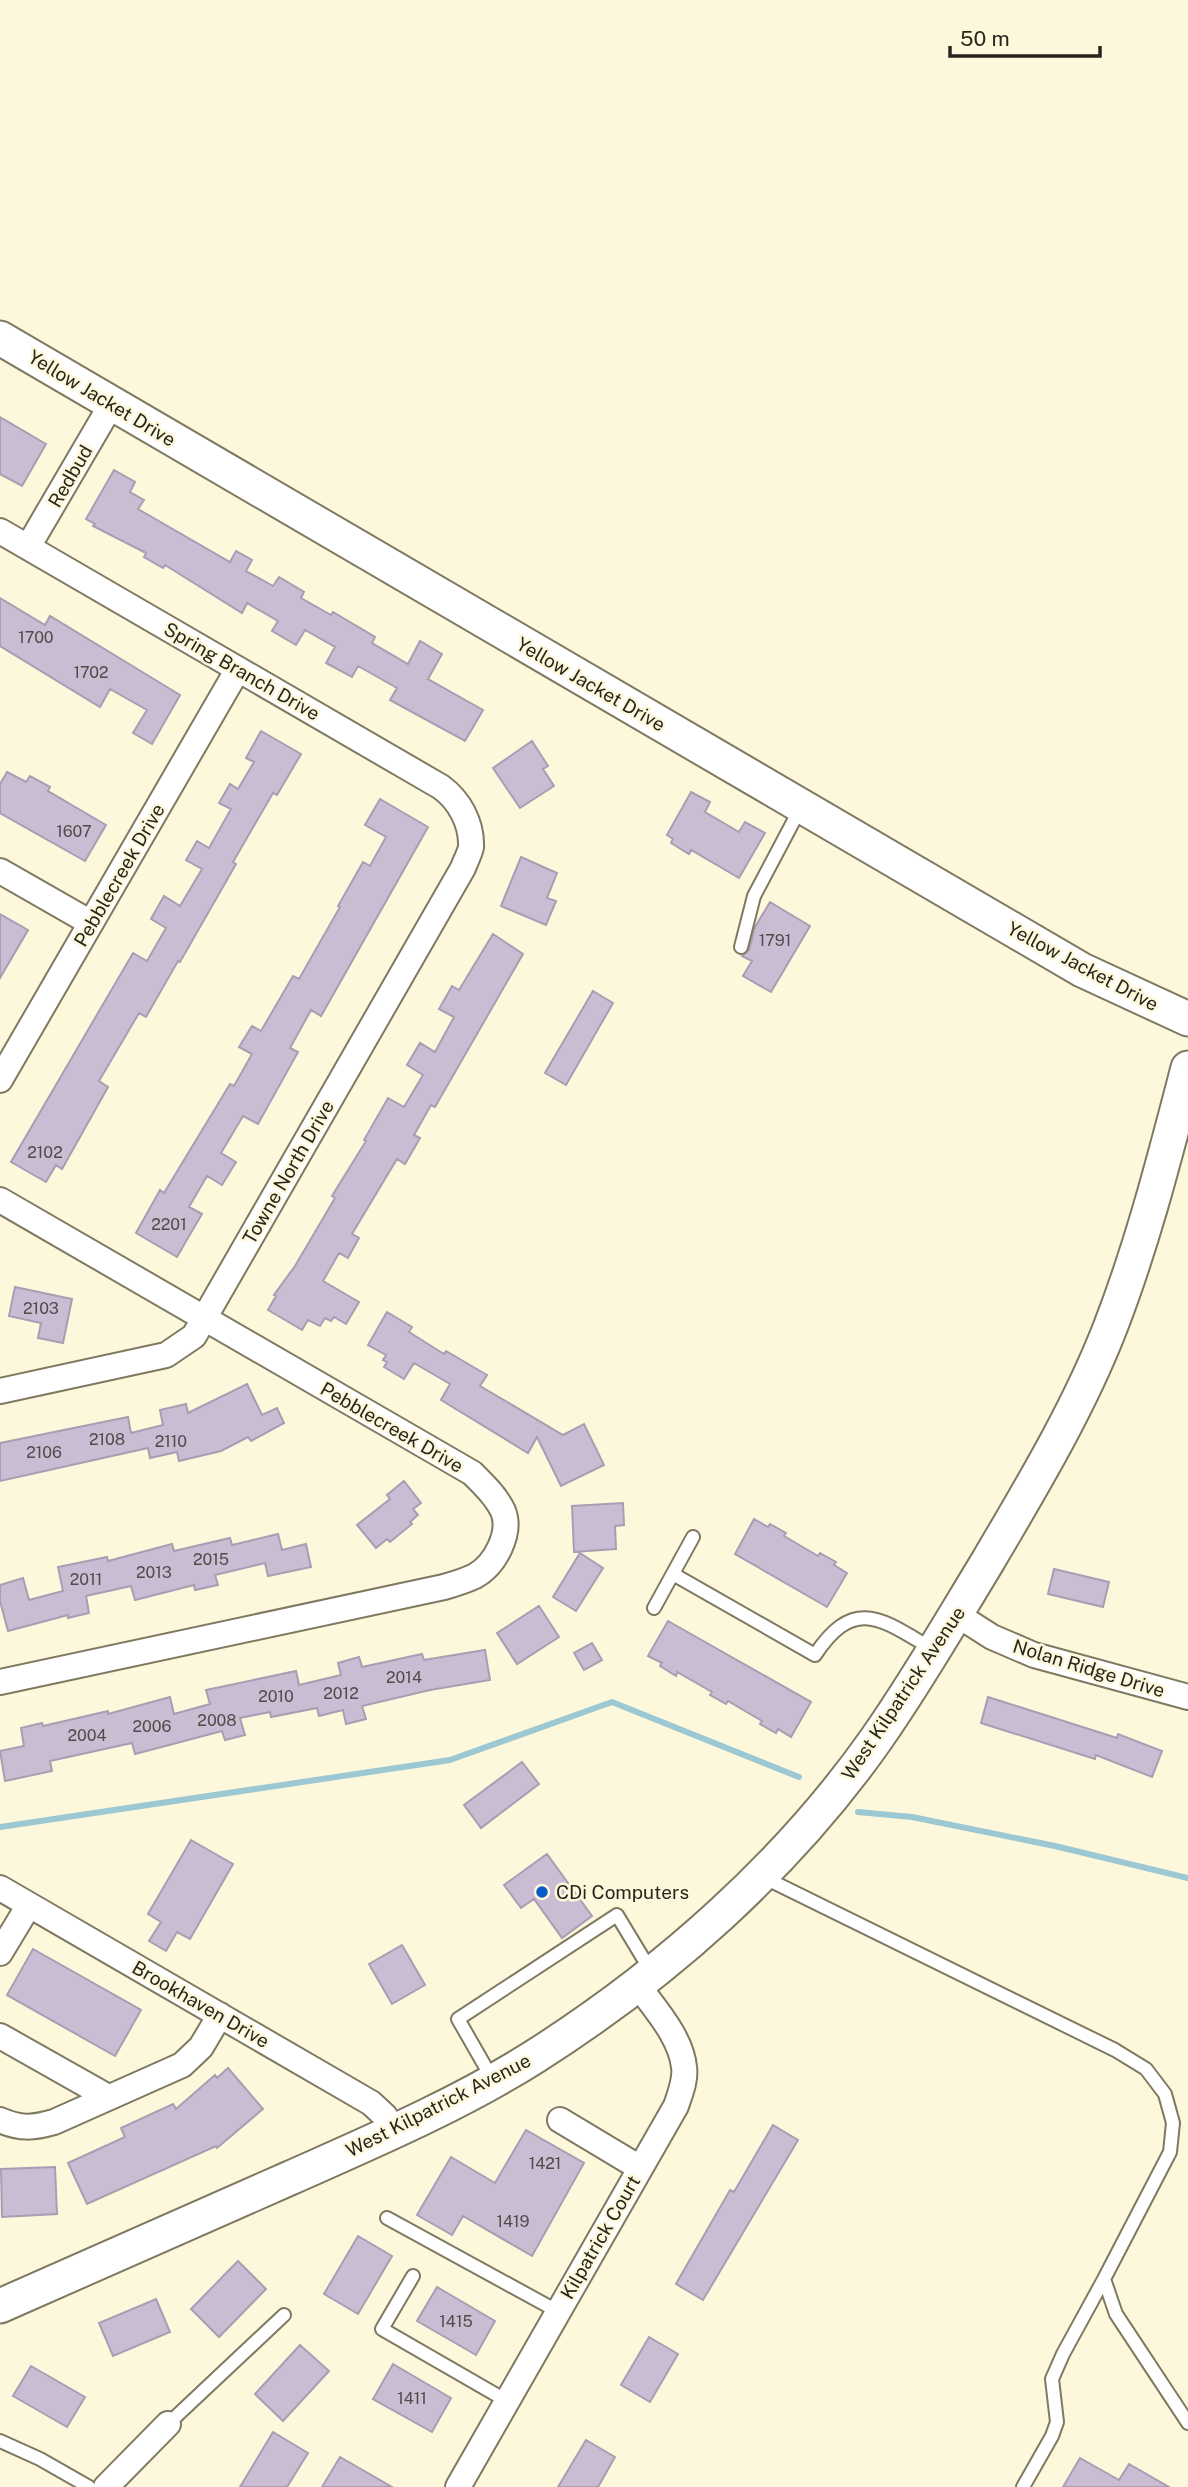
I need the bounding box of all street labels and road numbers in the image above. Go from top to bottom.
street label: Yellow Jacket Drive [24,345,180,451]
street label: Redbud [43,441,97,511]
street label: Spring Branch Drive [160,617,324,725]
street label: Yellow Jacket Drive [513,632,669,736]
street label: Pebblecreek Drive [69,800,169,950]
street label: Yellow Jacket Drive [1004,917,1162,1015]
street label: Towne North Drive [238,1096,338,1248]
street label: Pebblecreek Drive [317,1377,467,1477]
street label: West Kilpatrick Avenue [837,1602,969,1784]
street label: Nolan Ridge Drive [1010,1634,1168,1702]
street label: Brookhaven Drive [129,1956,273,2052]
street label: West Kilpatrick Avenue [342,2049,534,2161]
street label: Kilpatrick Court [556,2171,644,2303]

